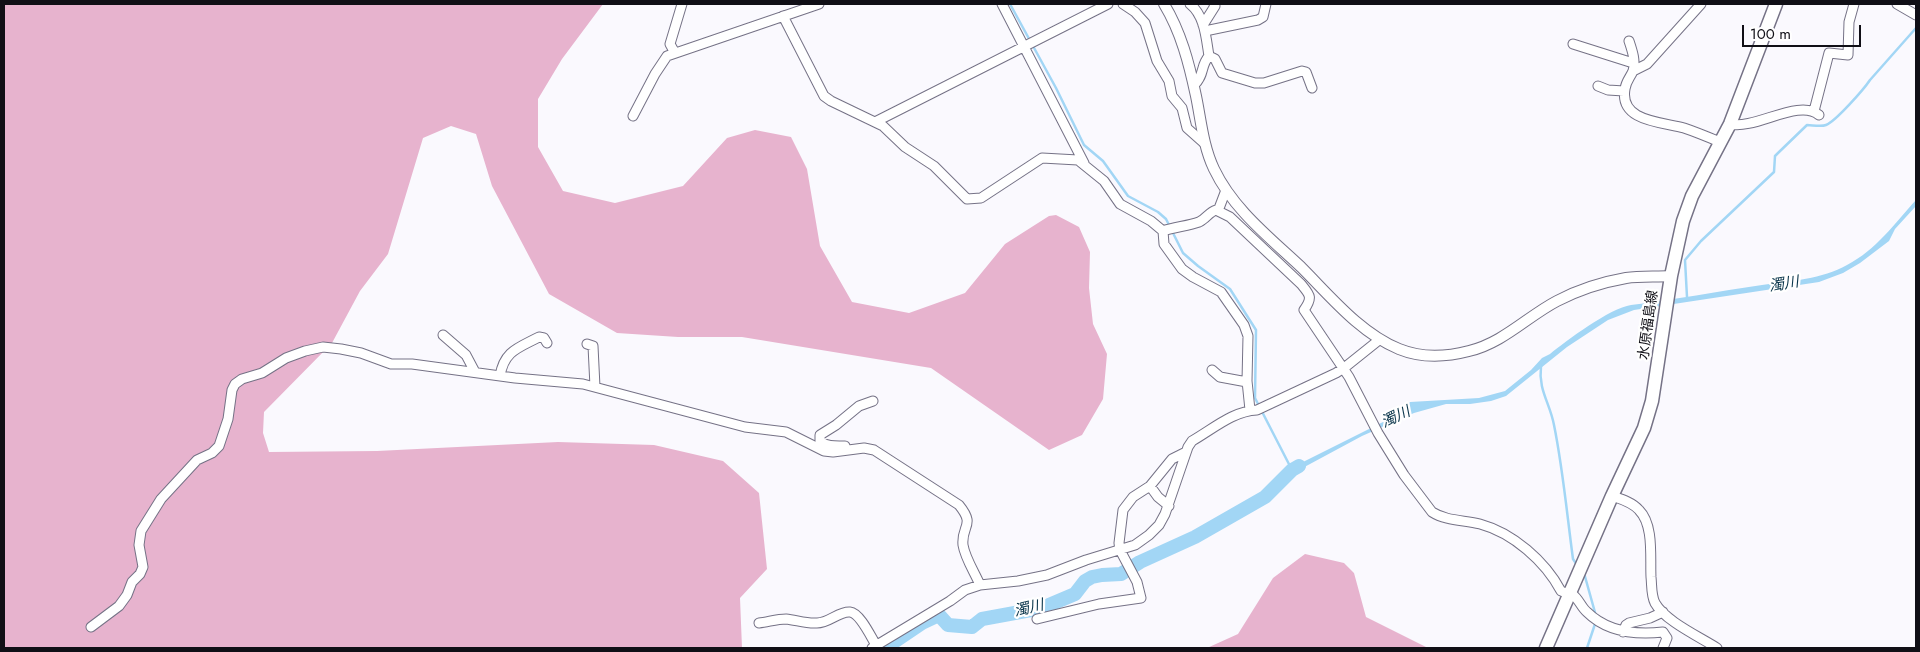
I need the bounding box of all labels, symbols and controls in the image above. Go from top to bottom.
scale bar [1745,15,1864,47]
text: 100 m [1750,23,1791,45]
water label: 濁川 [1768,274,1800,296]
street label: 水原福島線 [1636,289,1662,361]
water label: 濁川 [1379,404,1413,432]
water label: 濁川 [1012,597,1046,621]

